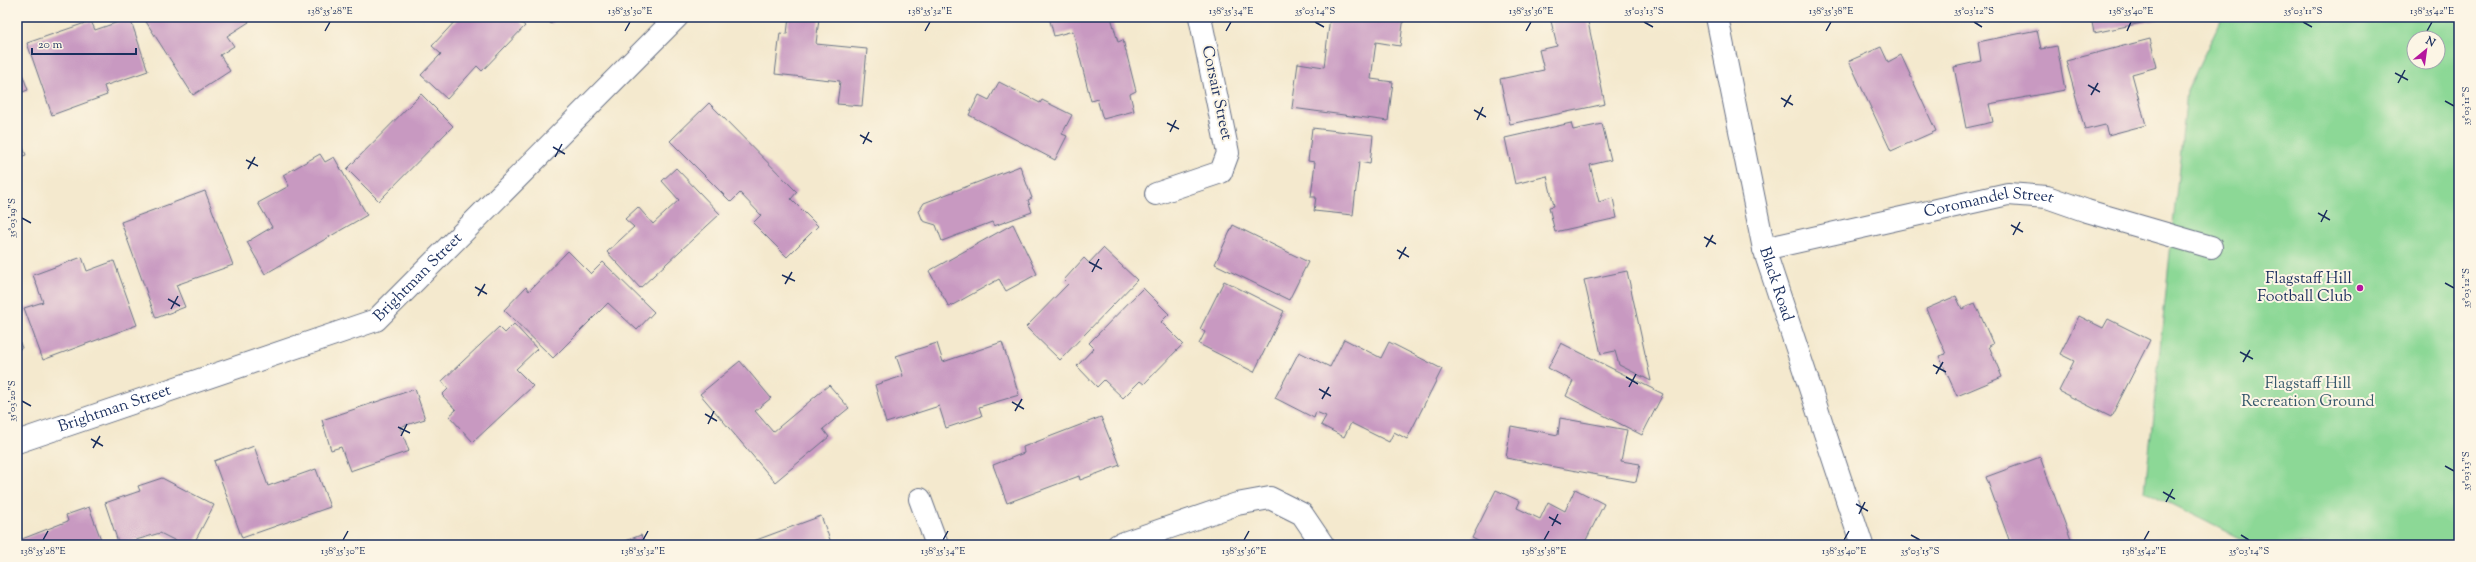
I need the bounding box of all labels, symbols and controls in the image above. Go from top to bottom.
text: 138°35'28"E [307,4,353,19]
text: 138°35'30"E [608,4,652,19]
text: 138°35'32"E [908,4,952,19]
text: 138°35'34"E [1209,4,1253,19]
text: 35°03'14"S [1295,4,1335,19]
text: 138°35'36"E [1509,4,1553,19]
text: 35°03'13"S [1624,4,1664,19]
text: 138°35'38"E [1809,4,1853,19]
text: 35°03'12"S [1954,4,1994,19]
text: 138°35'40"E [2109,4,2153,19]
text: 35°03'11"S [2284,4,2322,19]
text: 138°35'42"E [2410,4,2454,19]
scale bar [32,30,136,56]
north arrow [2406,30,2446,70]
text: N [2422,33,2438,51]
text: 20 m [38,36,63,54]
street label: Corsair Street [1195,44,1237,143]
text: 35°03'11"S [2459,87,2474,125]
street label: Coromandel Street [1922,182,2057,224]
text: 35°03'19"S [5,198,20,238]
street label: Brightman Street [368,227,468,328]
street label: Black Road [1753,244,1799,325]
place label: Flagstaff Hill Football Club [2257,268,2353,309]
text: 35°03'12"S [2459,268,2474,308]
marker: Flagstaff Hill Football Club [2355,283,2365,293]
park label: Flagstaff Hill Recreation Ground [2241,373,2375,414]
street label: Brightman Street [55,379,175,439]
text: 35°03'20"S [5,380,20,422]
text: 35°03'13"S [2459,451,2474,491]
text: 138°35'28"E [20,544,66,559]
text: 138°35'30"E [321,544,365,559]
text: 138°35'32"E [621,544,665,559]
text: 138°35'34"E [921,544,965,559]
text: 138°35'36"E [1222,544,1266,559]
text: 138°35'38"E [1522,544,1566,559]
text: 138°35'40"E [1822,544,1866,559]
text: 35°03'15"S [1901,544,1939,559]
text: 138°35'42"E [2122,544,2166,559]
text: 35°03'14"S [2229,544,2269,559]

